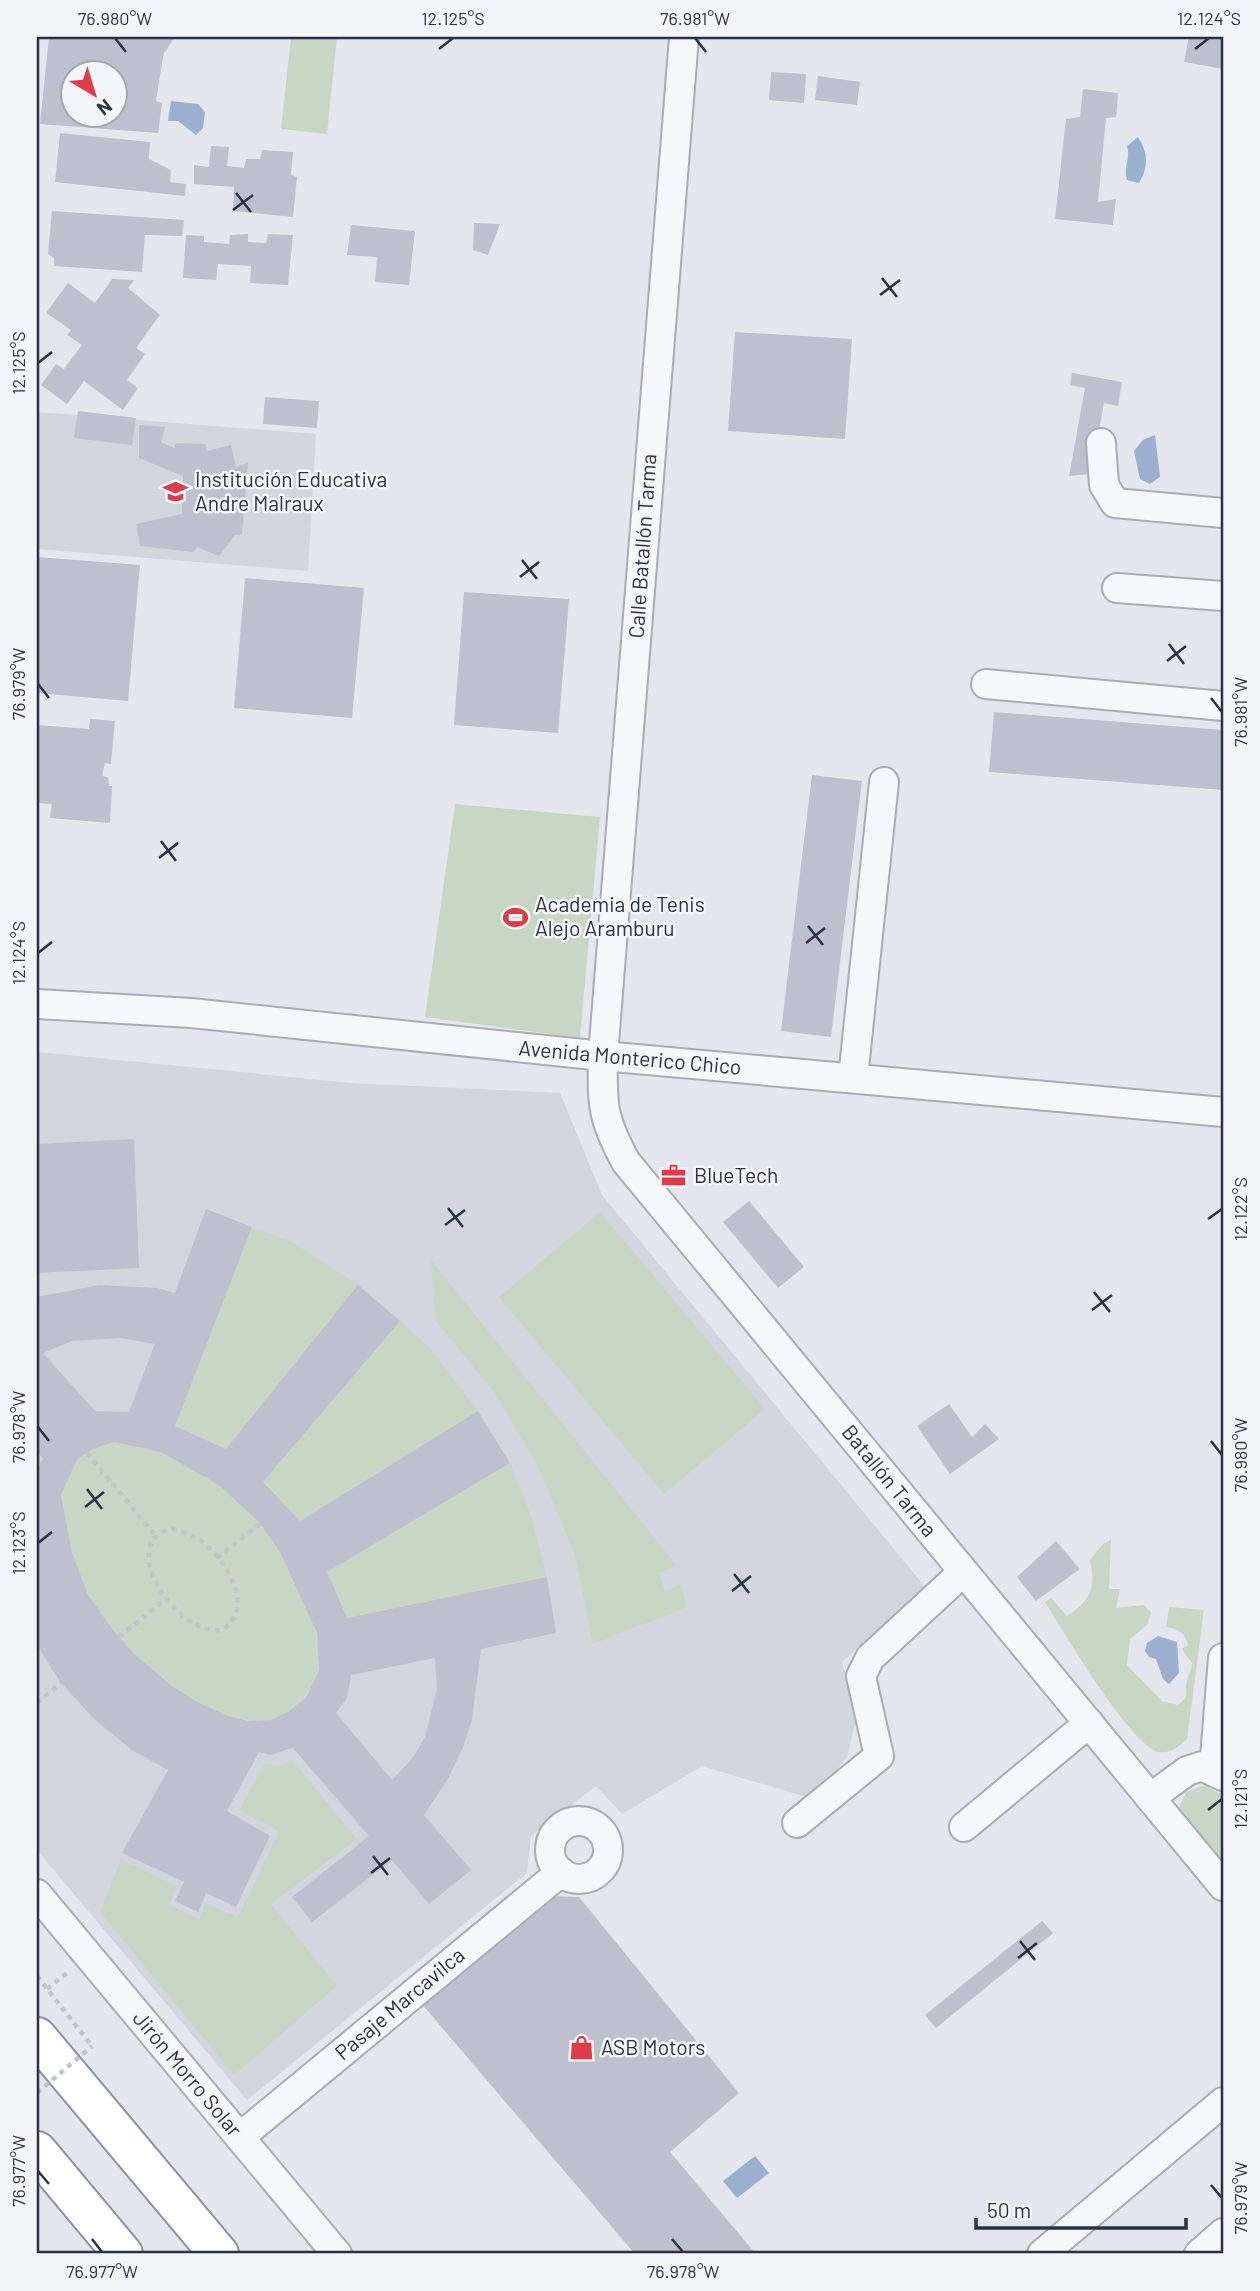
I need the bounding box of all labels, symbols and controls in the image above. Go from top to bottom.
text: 76.980°W [78,7,152,29]
text: 12.125°S [421,7,485,29]
text: 76.981°W [660,7,730,29]
text: 12.124°S [1177,7,1241,29]
north arrow [60,60,130,130]
text: N [93,95,117,121]
text: 12.125°S [7,331,29,395]
street label: Calle Batallón Tarma [623,453,660,639]
place label: Institución Educativa Andre Malraux [195,466,387,515]
school or university icon: Institución Educativa Andre Malraux [161,478,189,506]
text: 76.979°W [7,647,29,720]
text: 76.981°W [1229,677,1251,747]
place label: Academia de Tenis Alejo Aramburu [535,891,705,940]
sports icon: Academia de Tenis Alejo Aramburu [501,903,529,931]
text: 12.124°S [7,921,29,985]
street label: Avenida Monterico Chico [518,1034,743,1079]
office icon: BlueTech [660,1162,688,1190]
place label: BlueTech [694,1162,778,1187]
text: 12.122°S [1229,1177,1251,1241]
text: 76.978°W [7,1390,29,1463]
text: 76.980°W [1229,1418,1251,1492]
street label: Batallón Tarma [837,1419,943,1541]
text: 12.123°S [7,1511,29,1575]
text: 12.121°S [1229,1769,1251,1829]
street label: Pasaje Marcavilca [329,1942,469,2064]
street label: Jirón Morro Solar [128,2005,248,2141]
shop icon: ASB Motors [567,2034,595,2062]
place label: ASB Motors [601,2034,705,2059]
text: 76.977°W [7,2135,29,2207]
text: 76.979°W [1229,2161,1251,2234]
scale bar [976,2186,1186,2230]
text: 50 m [987,2197,1031,2222]
text: 76.977°W [66,2260,138,2282]
text: 76.978°W [647,2260,720,2282]

